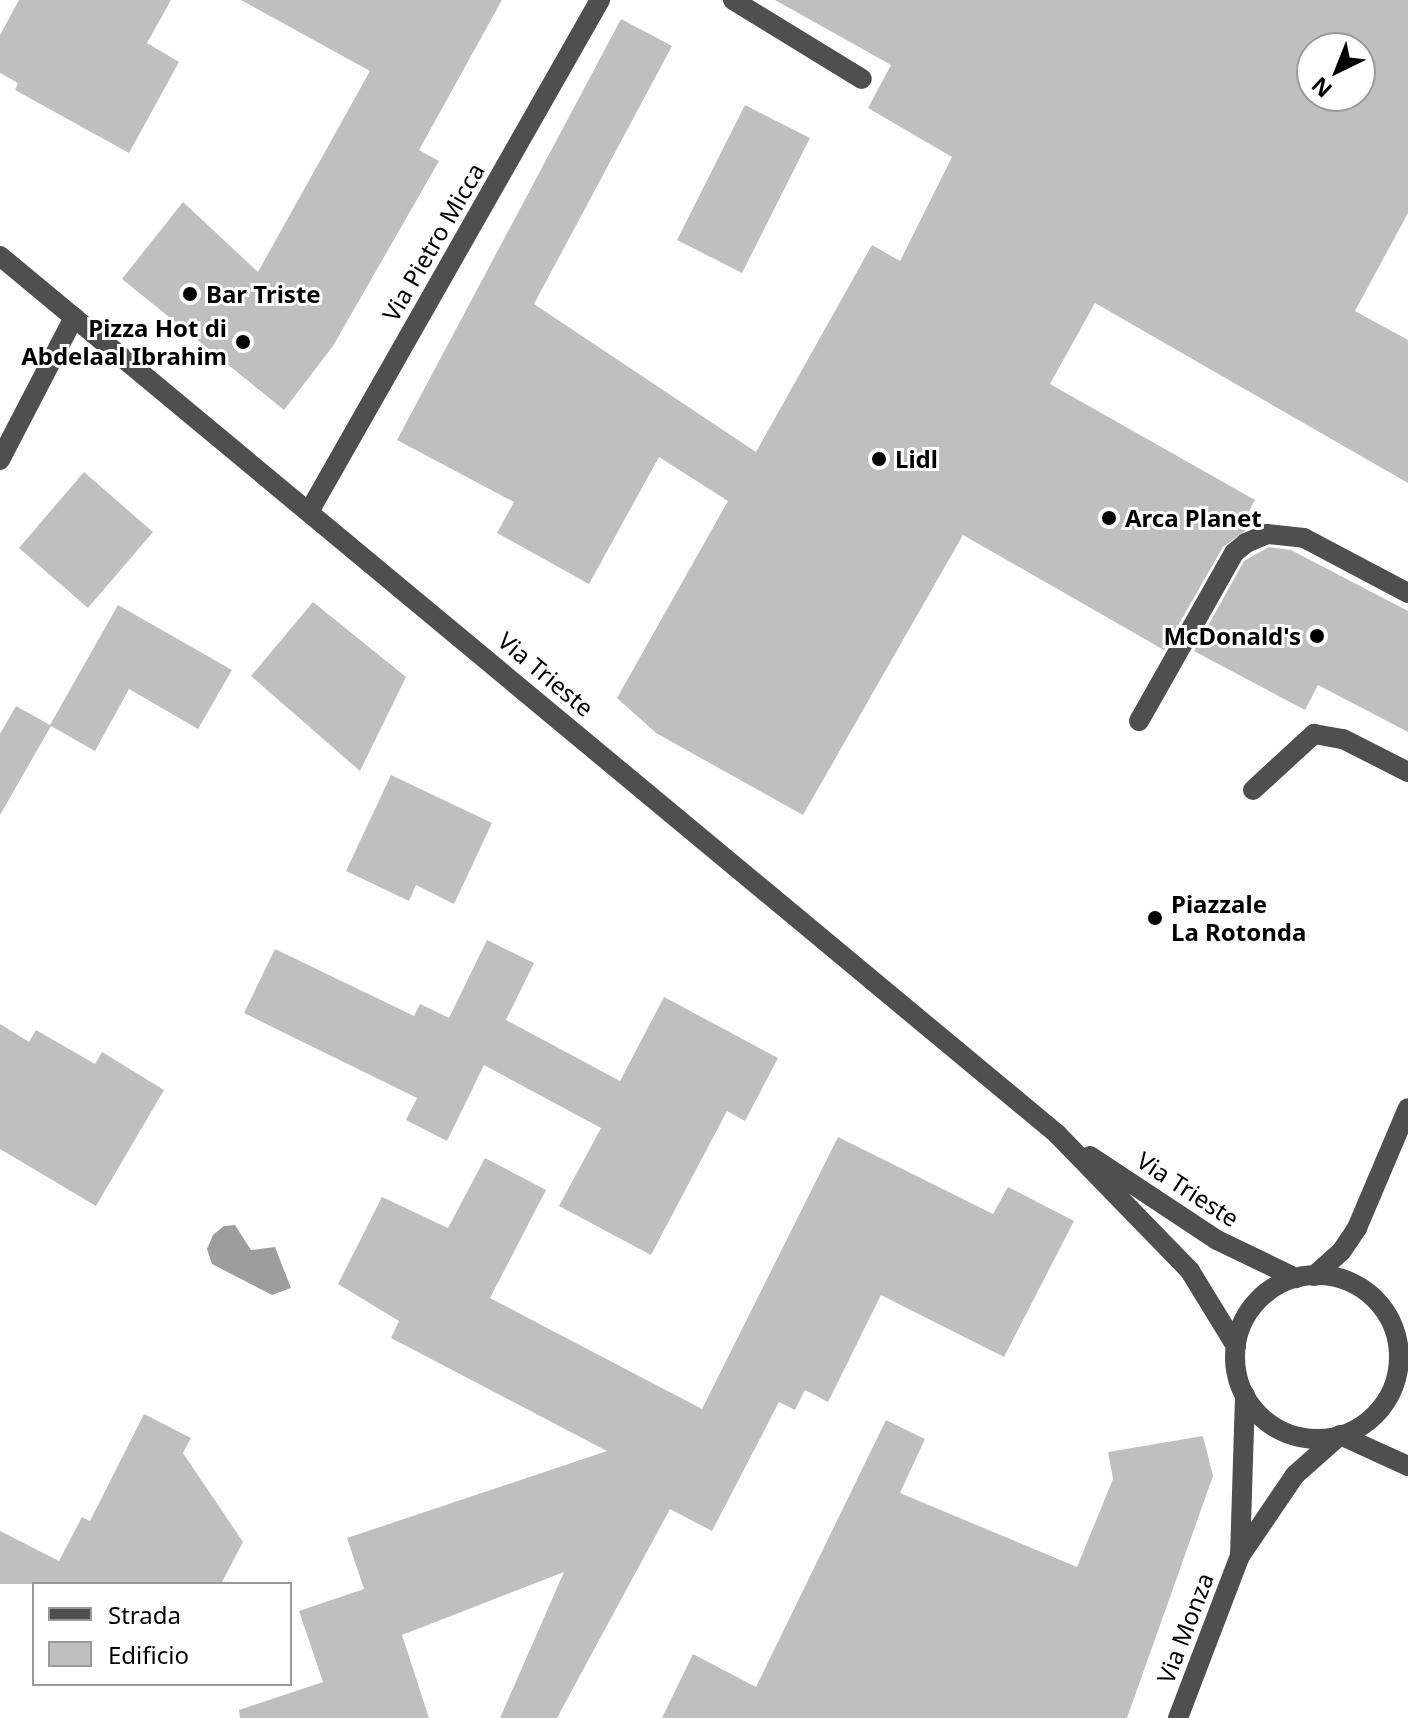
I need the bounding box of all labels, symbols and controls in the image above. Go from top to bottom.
north arrow [1296,32,1376,112]
text: N [1304,71,1338,105]
street label: Via Pietro Micca [376,158,490,326]
place label: Bar Triste [206,280,321,308]
marker: Bar Triste [181,285,199,303]
place label: Pizza Hot di Abdelaal Ibrahim [21,314,227,370]
marker: Pizza Hot di Abdelaal Ibrahim [234,333,252,351]
place label: Lidl [895,445,938,473]
marker: Lidl [870,450,888,468]
place label: Arca Planet [1125,504,1262,532]
marker: Arca Planet [1100,509,1118,527]
place label: McDonald's [1163,622,1301,650]
street label: Via Trieste [492,626,600,722]
marker: McDonald's [1308,627,1326,645]
place label: Piazzale La Rotonda [1171,890,1306,946]
marker: Piazzale La Rotonda [1146,909,1164,927]
street label: Via Trieste [1132,1145,1244,1233]
street label: Via Monza [1151,1569,1219,1687]
legend [32,1582,292,1686]
text: Strada [108,1598,181,1631]
text: Edificio [108,1638,189,1671]

